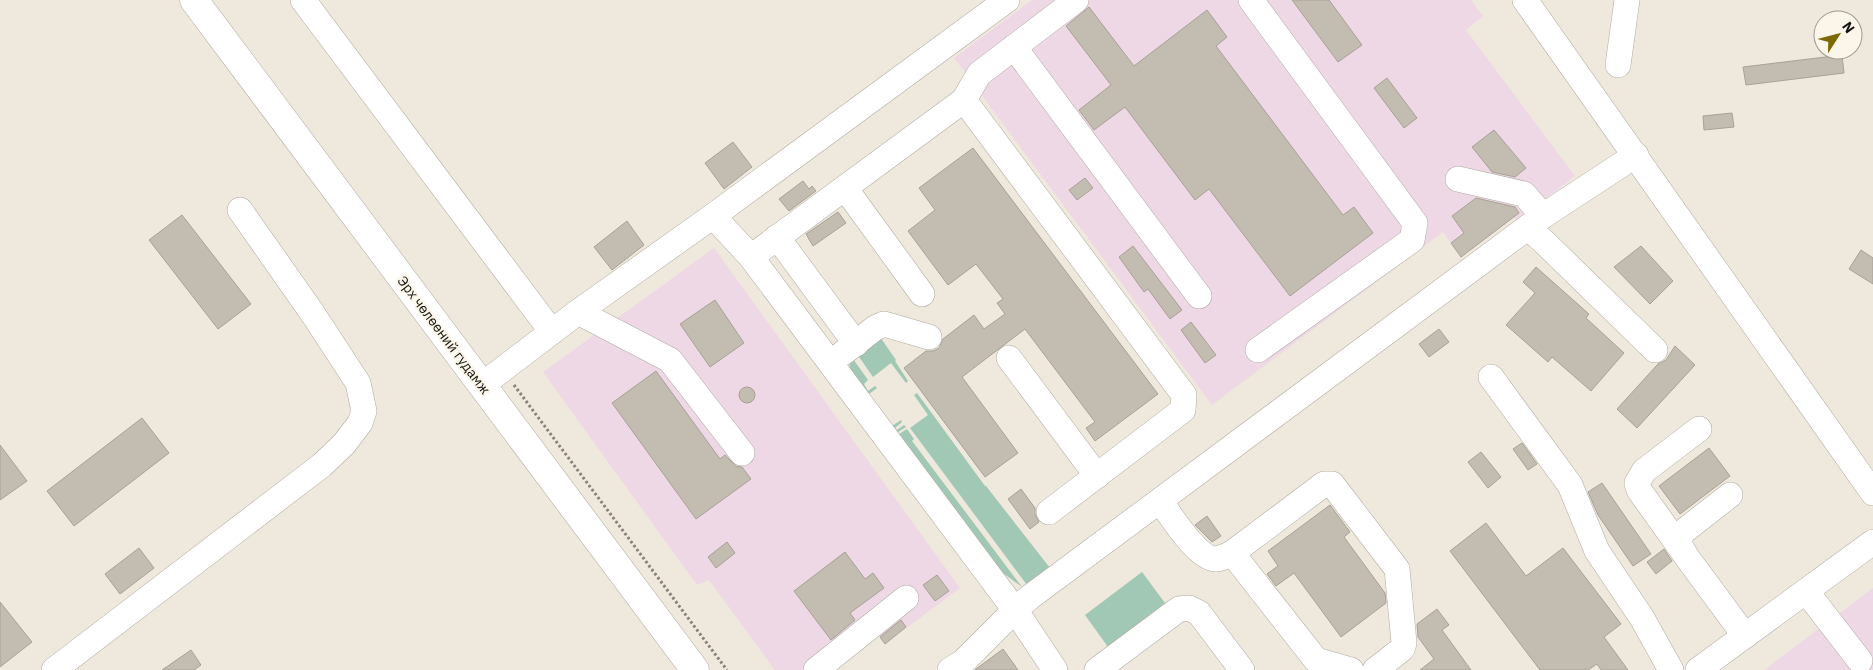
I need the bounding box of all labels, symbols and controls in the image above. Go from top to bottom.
north arrow [1813,10,1863,60]
text: N [1838,18,1859,37]
street label: Эрх чөлөөний гудамж [394,272,494,398]

